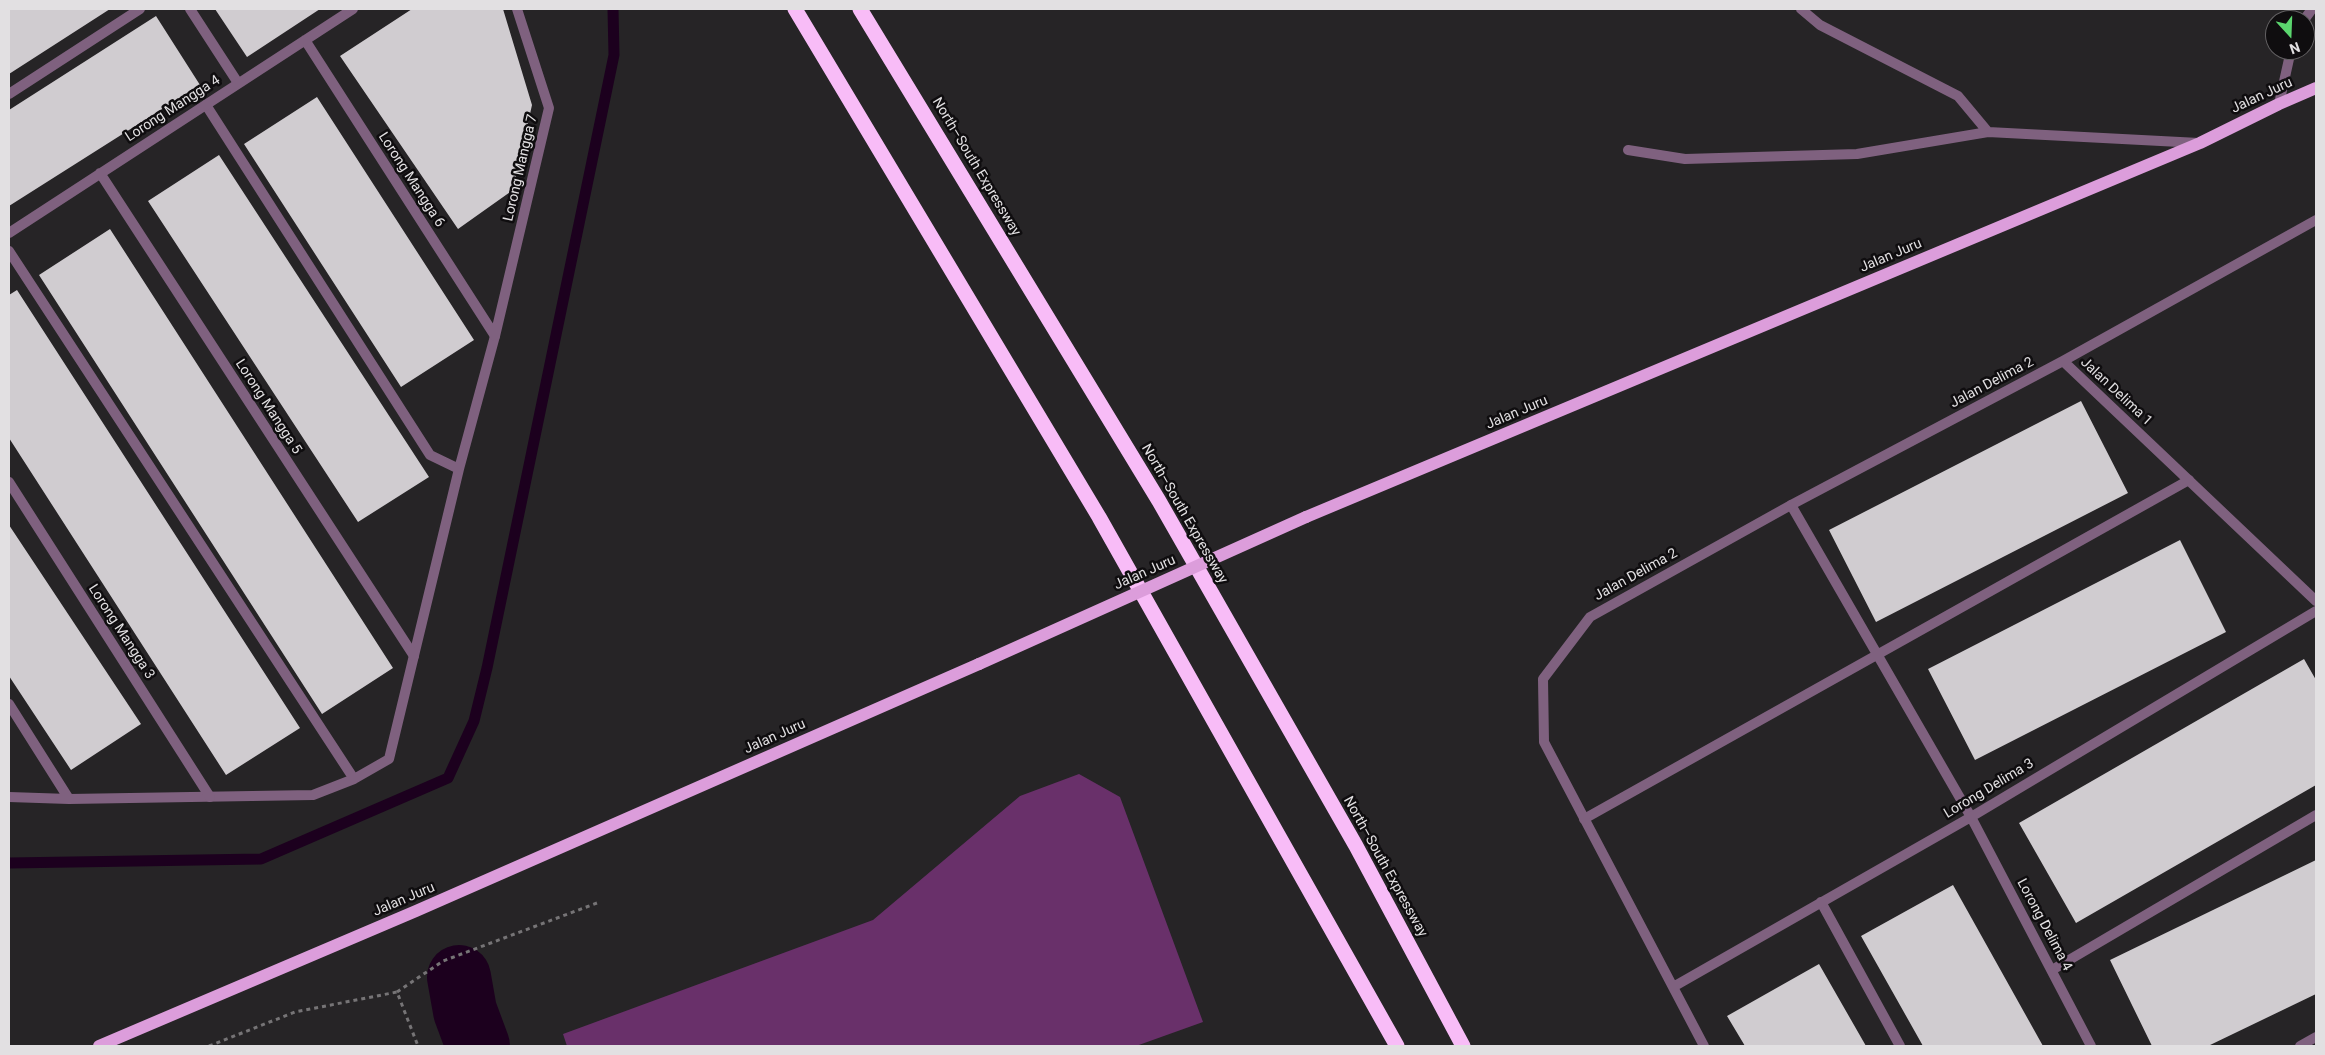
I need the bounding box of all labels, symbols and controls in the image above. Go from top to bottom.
north arrow [2265,10,2315,60]
text: N [2287,39,2302,57]
street label: Lorong Mangga 4 [123,72,223,146]
street label: Jalan Juru [2229,75,2295,117]
street label: North–South Expressway [928,95,1024,239]
street label: Lorong Mangga 7 [501,113,541,223]
street label: Lorong Mangga 6 [374,130,448,230]
street label: Jalan Juru [1858,235,1924,277]
street label: Jalan Delima 2 [1947,354,2037,412]
street label: Jalan Delima 1 [2077,354,2155,430]
street label: Lorong Mangga 5 [231,357,305,457]
street label: Jalan Juru [1484,392,1550,434]
street label: North–South Expressway [1137,441,1231,587]
street label: Jalan Delima 2 [1592,545,1680,605]
street label: Jalan Juru [1112,552,1178,594]
street label: Lorong Mangga 3 [84,582,158,682]
street label: Jalan Juru [742,716,808,758]
street label: Lorong Delima 3 [1941,756,2037,822]
street label: North–South Expressway [1339,794,1431,940]
street label: Lorong Delima 4 [2013,876,2075,974]
street label: Jalan Juru [371,879,437,921]

